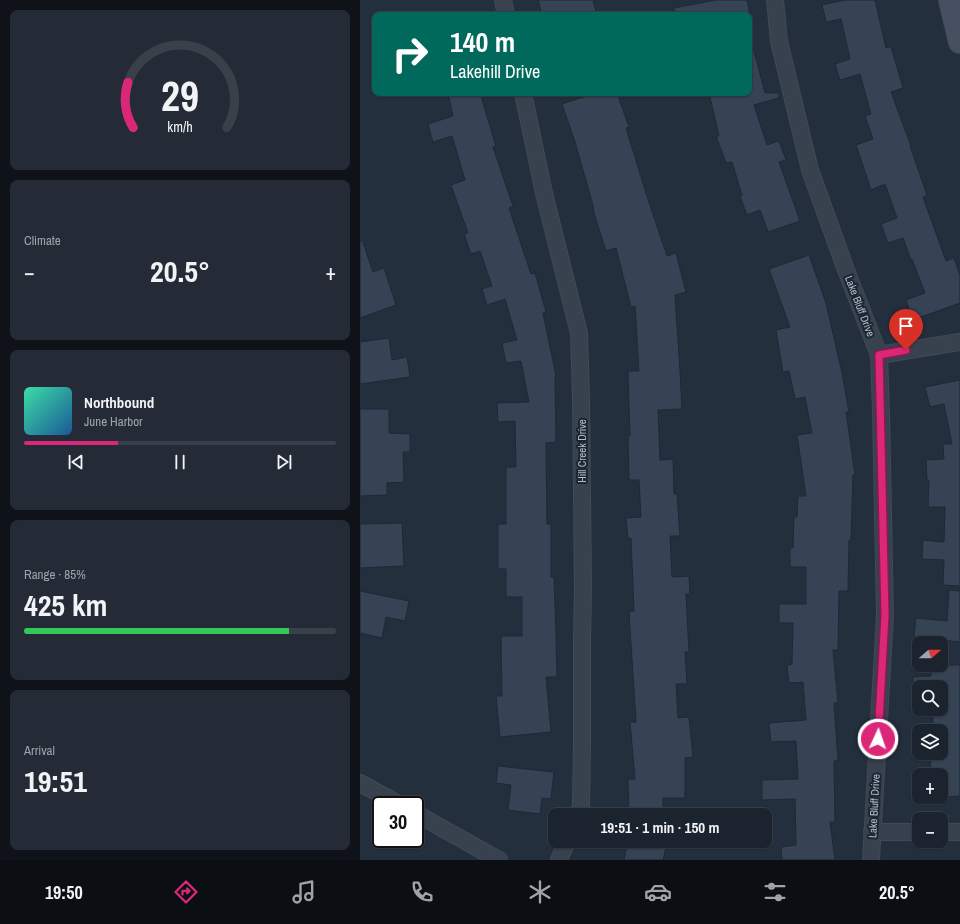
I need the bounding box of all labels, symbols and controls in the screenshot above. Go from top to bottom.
text: 140 m [450,23,515,61]
icon: right [384,28,436,80]
text: Lakehill Drive [450,59,540,84]
text: 29 [161,68,199,124]
text: km/h [167,117,193,136]
text: Climate [24,232,61,249]
text: 20.5° [150,251,210,291]
text: − [24,257,35,287]
text: + [325,257,336,287]
street label: Lake Bluff Drive [842,274,878,338]
pin [889,309,923,350]
icon: arrive [895,315,917,337]
text: Northbound [84,392,154,413]
text: June Harbor [84,413,143,430]
street label: Hill Creek Drive [575,419,589,483]
icon: previous [65,451,87,473]
icon: pause [169,451,191,473]
icon: next [273,451,295,473]
text: Range · 85% [24,566,86,583]
text: 425 km [24,585,107,625]
north arrow [912,636,948,672]
map controls [912,636,948,848]
button: search [912,680,948,716]
position arrow [857,718,899,760]
button: layers [912,724,948,760]
text: Arrival [24,742,55,759]
text: 19:51 [24,761,87,801]
button: + [912,768,948,804]
street label: Lake Bluff Drive [865,774,883,838]
speed limit sign: 30 [372,796,424,848]
button: − [912,812,948,848]
text: 19:51 · 1 min · 150 m [601,817,719,838]
icon: directions [172,878,200,906]
icon: music [290,878,318,906]
icon: phone [408,878,436,906]
icon: climate [526,878,554,906]
icon: car [644,878,672,906]
icon: filters [761,878,789,906]
text: 19:50 [45,880,83,905]
text: 20.5° [879,880,915,905]

